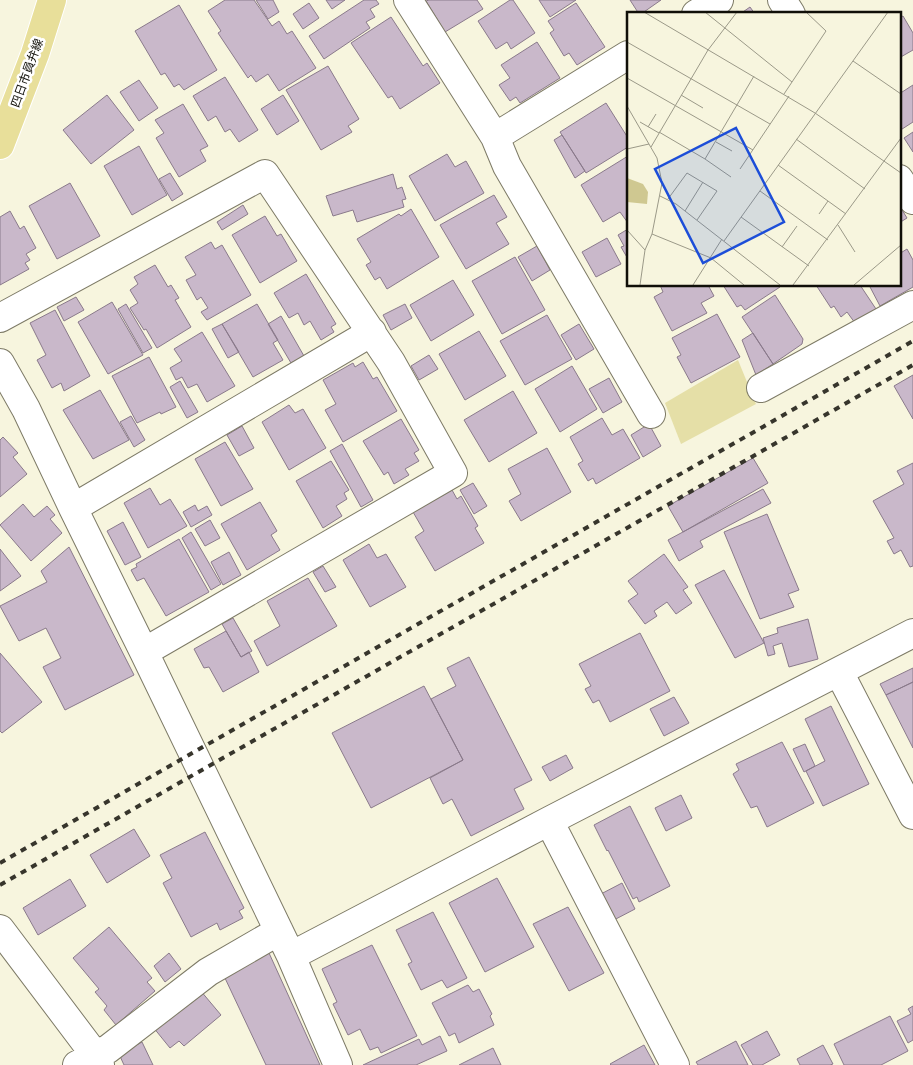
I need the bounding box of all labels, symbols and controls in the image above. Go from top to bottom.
inset map [627,12,900,286]
street label: 四日市員弁線 [5,36,47,110]

